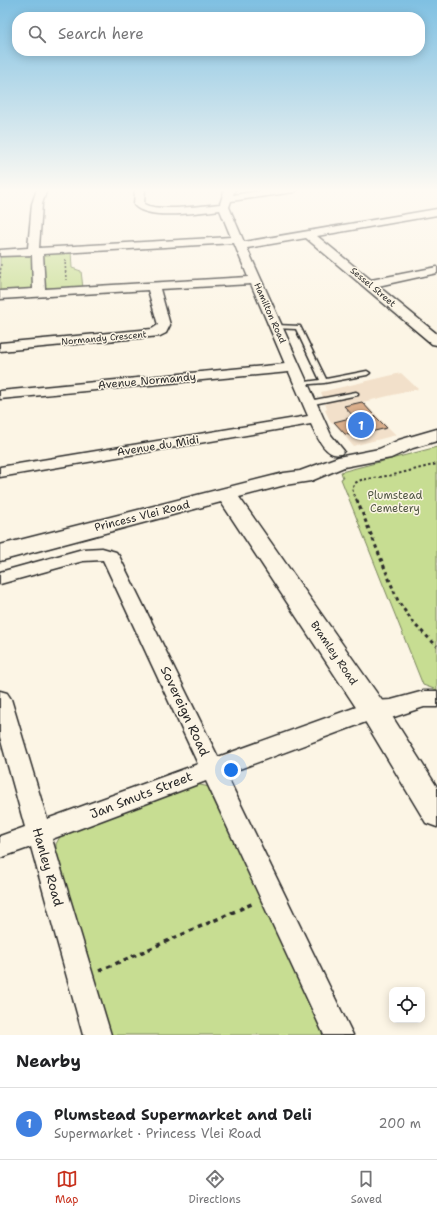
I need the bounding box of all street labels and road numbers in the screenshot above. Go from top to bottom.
street label: Sessel Street [348,265,398,310]
street label: Hamilton Road [251,281,289,345]
street label: Normandy Crescent [61,328,147,348]
street label: Avenue Normandy [97,369,197,393]
street label: Avenue du Midi [116,432,200,460]
street label: Princess Vlei Road [93,497,191,535]
street label: Bramley Road [307,618,361,688]
street label: Sovereign Road [157,663,213,759]
street label: Jan Smuts Street [87,768,195,822]
street label: Hanley Road [29,826,67,908]

